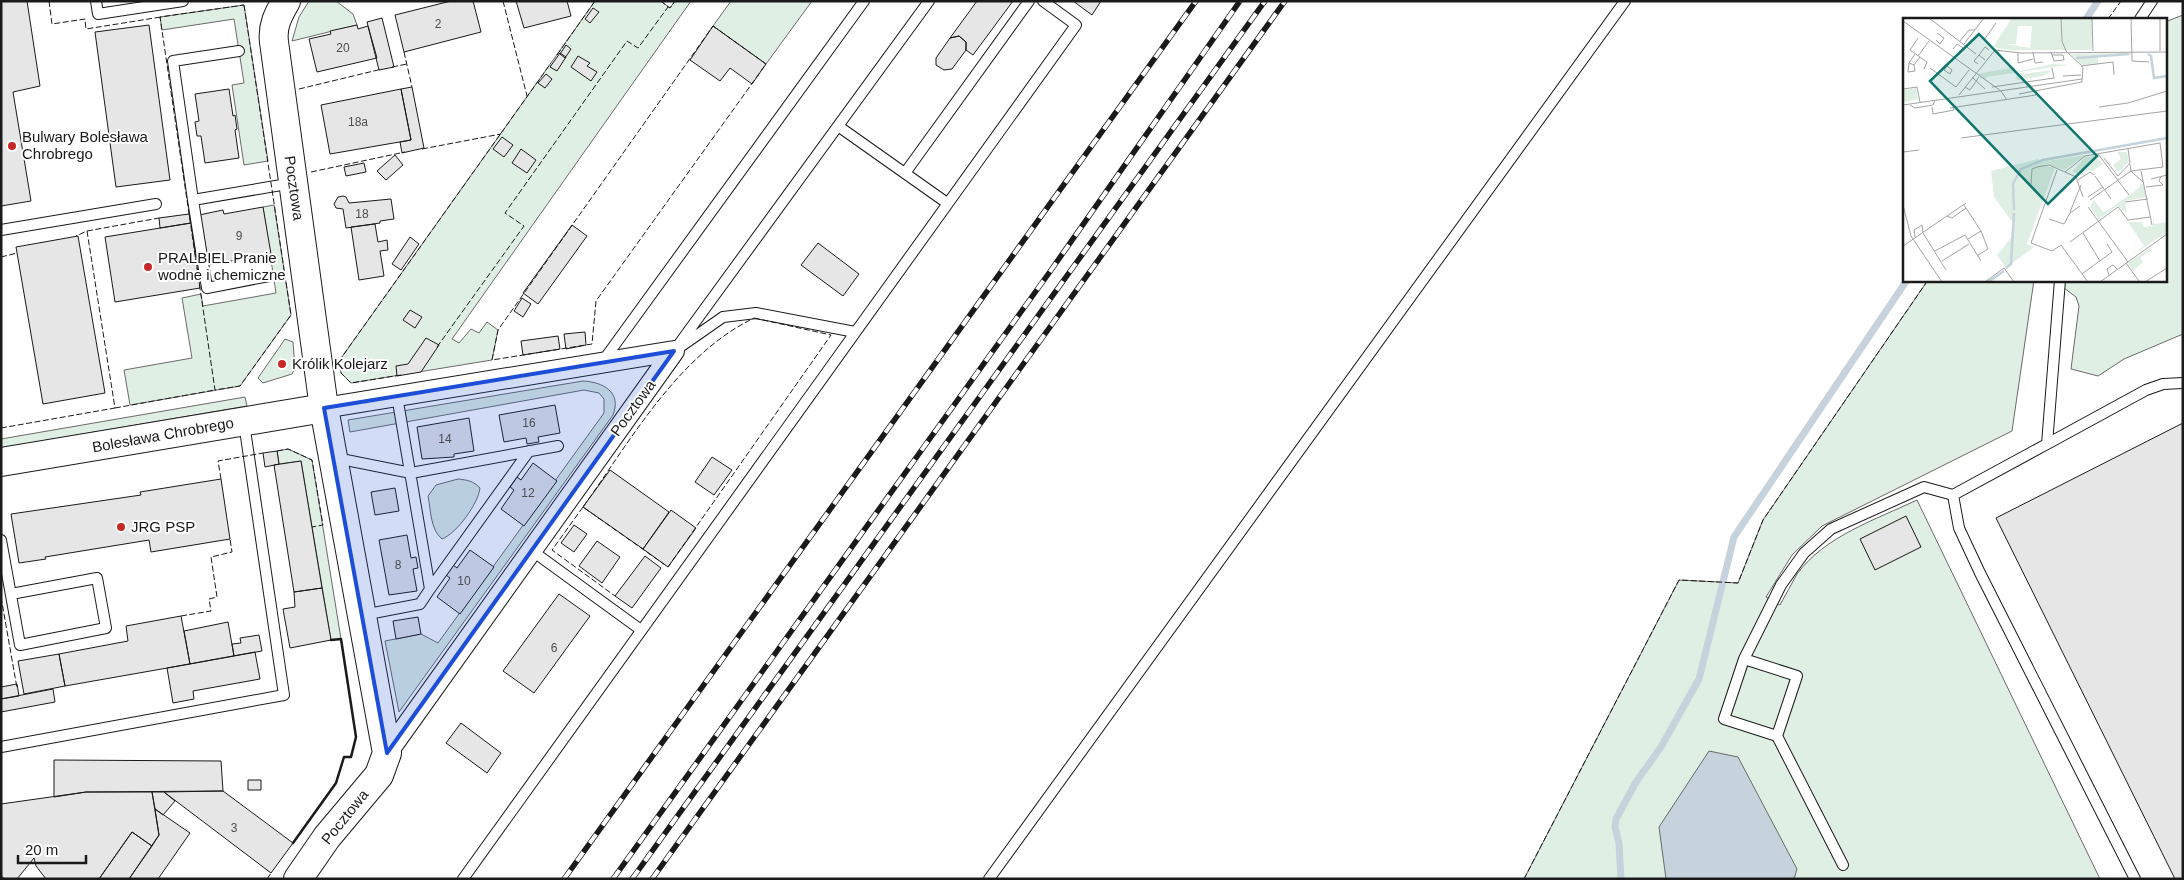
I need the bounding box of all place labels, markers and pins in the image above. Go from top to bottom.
place label: Bulwary Bolesława Chrobrego [22,128,149,162]
marker: Bulwary Bolesława Chrobrego [6,140,18,152]
place label: PRALBIEL Pranie wodne i chemiczne [157,249,286,283]
marker: PRALBIEL Pranie wodne i chemiczne [142,261,154,273]
place label: Królik Kolejarz [292,355,388,372]
marker: Królik Kolejarz [276,358,288,370]
place label: JRG PSP [131,518,195,535]
marker: JRG PSP [115,521,127,533]

